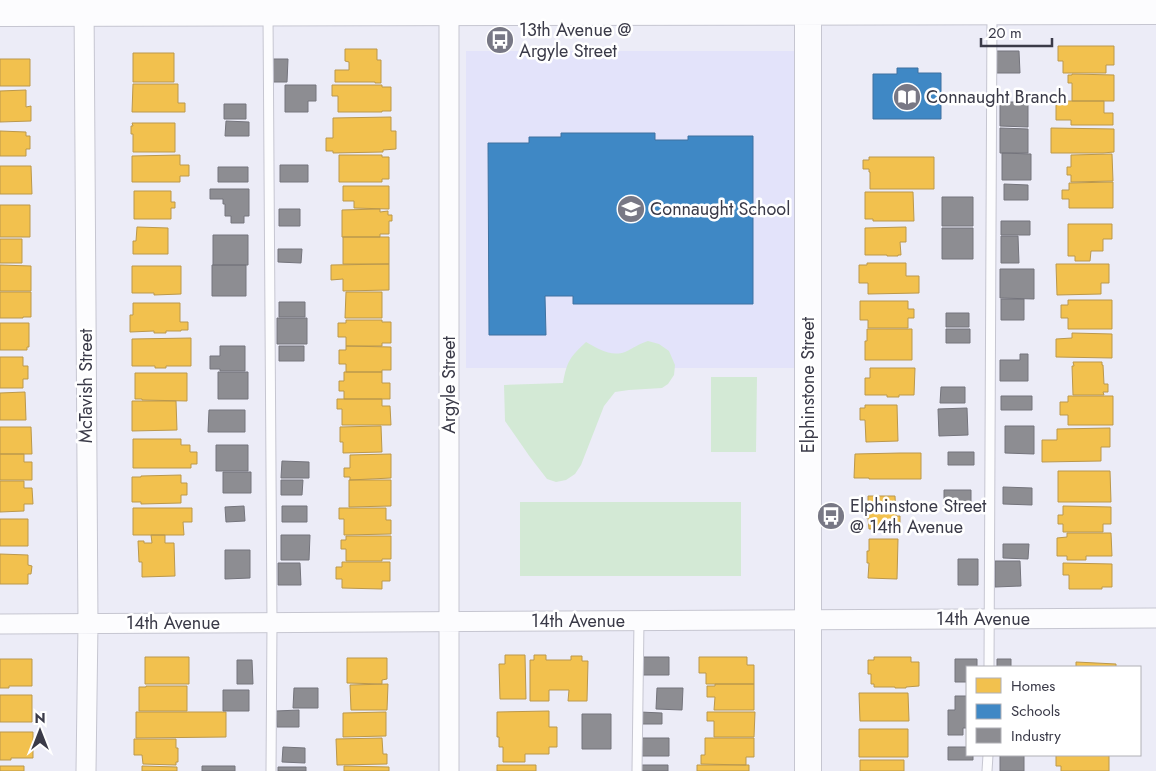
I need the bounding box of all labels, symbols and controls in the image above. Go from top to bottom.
scale bar [981,15,1052,47]
place label: 13th Avenue @ Argyle Street [519,17,632,64]
text: 20 m [988,22,1022,44]
bus stop icon: 13th Avenue @ Argyle Street [485,25,515,55]
library icon: Connaught Branch [892,82,922,112]
place label: Connaught Branch [926,84,1067,110]
school or university icon: Connaught School [616,194,646,224]
place label: Connaught School [650,196,790,222]
street label: Elphinstone Street [795,316,821,453]
street label: McTavish Street [73,328,99,443]
street label: Argyle Street [436,335,462,434]
place label: Elphinstone Street @ 14th Avenue [850,493,987,540]
bus stop icon: Elphinstone Street @ 14th Avenue [816,501,846,531]
street label: 14th Avenue [936,606,1030,632]
street label: 14th Avenue [531,608,625,634]
street label: 14th Avenue [126,610,220,636]
legend [966,666,1141,756]
text: Homes [1011,675,1055,697]
text: Schools [1011,700,1060,722]
north arrow [15,706,65,756]
text: N [34,708,46,728]
text: Industry [1011,725,1061,747]

